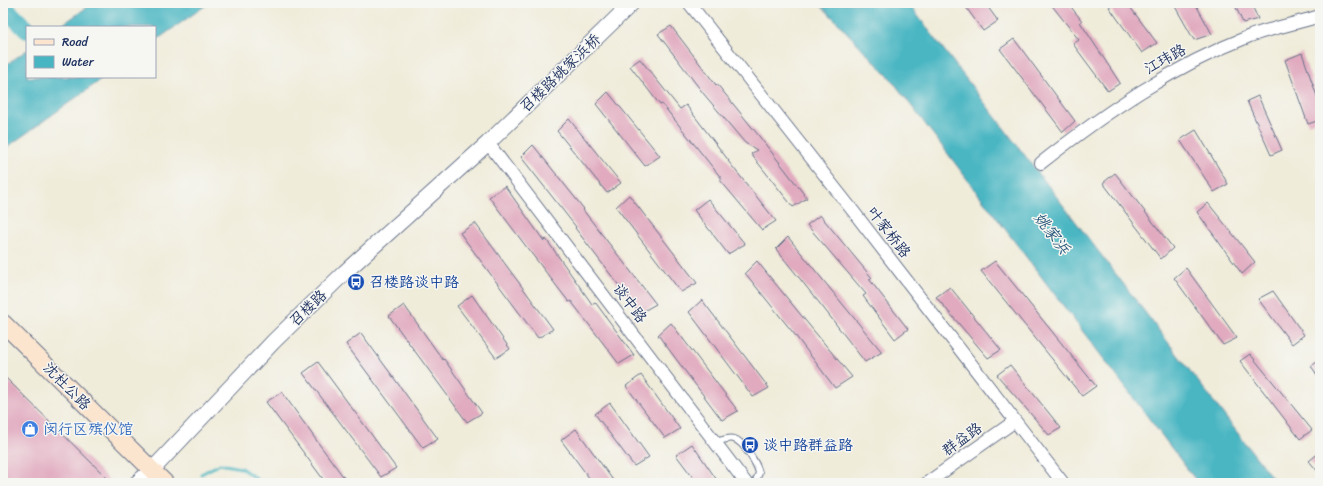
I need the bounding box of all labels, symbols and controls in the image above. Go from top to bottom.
legend [26,26,156,78]
street label: 召楼路姚家浜桥 [513,27,607,119]
text: Road [62,31,89,53]
street label: 江玮路 [1139,37,1191,81]
text: Water [62,51,95,73]
street label: 叶家桥路 [860,200,918,264]
water label: 姚家浜 [1026,205,1079,262]
place label: 召楼路谈中路 [369,269,459,295]
bus stop icon: 召楼路谈中路 [346,272,366,292]
street label: 谈中路 [606,277,654,329]
street label: 召楼路 [283,283,333,333]
street label: 沈杜公路 [37,356,97,416]
street label: 群益路 [936,415,988,463]
place label: 闵行区殡仪馆 [43,416,133,442]
shop icon: 闵行区殡仪馆 [20,419,40,439]
place label: 谈中路群益路 [763,432,853,458]
bus stop icon: 谈中路群益路 [740,435,760,455]

